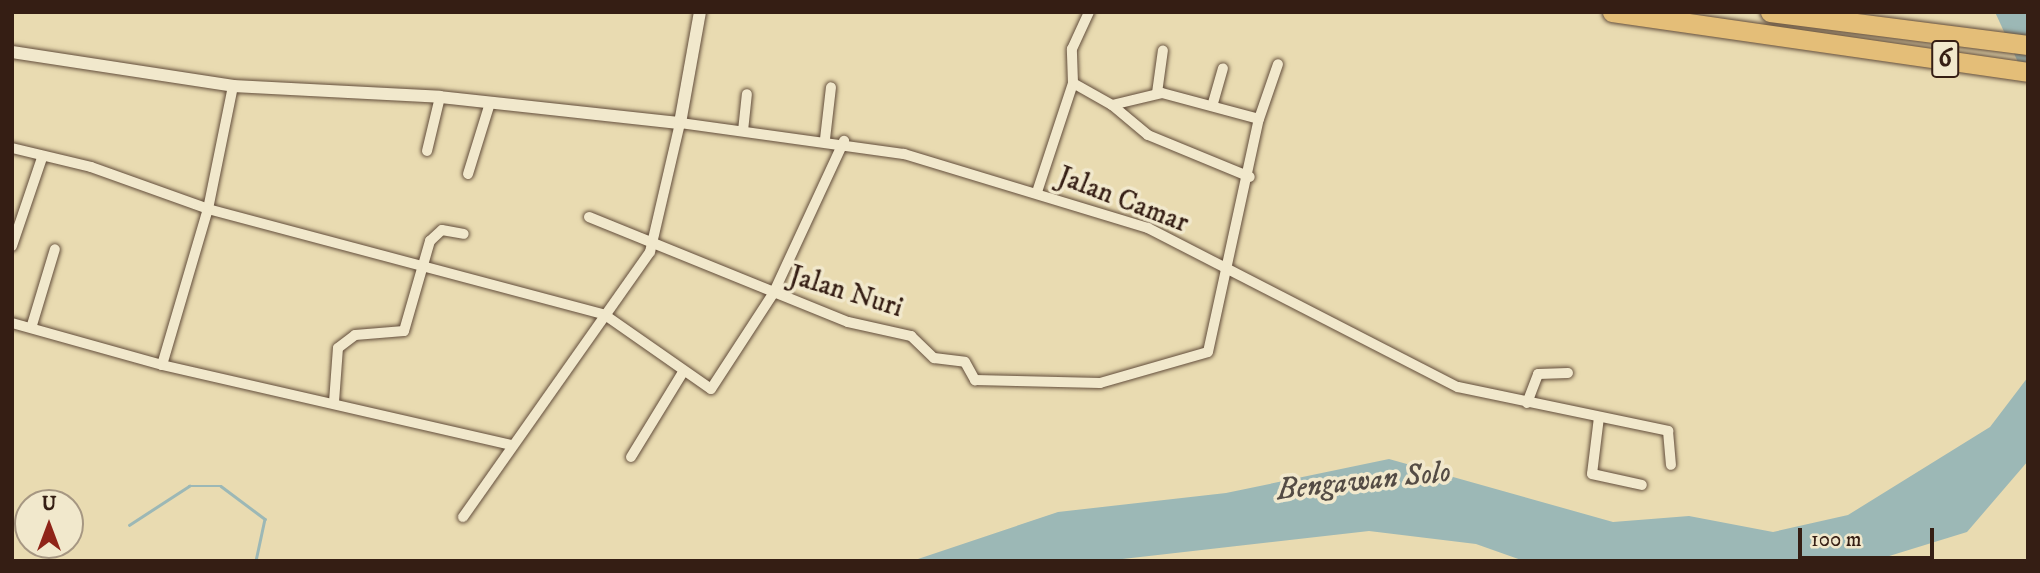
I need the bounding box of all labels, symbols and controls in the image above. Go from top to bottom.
road number: 6 [1931,36,1959,82]
street label: Jalan Camar [1053,160,1193,240]
street label: Jalan Nuri [785,259,907,325]
water label: Bengawan Solo [1275,455,1453,509]
north arrow [14,489,84,559]
text: U [42,493,56,516]
scale bar [1802,514,1938,558]
text: 100 m [1811,527,1862,553]

